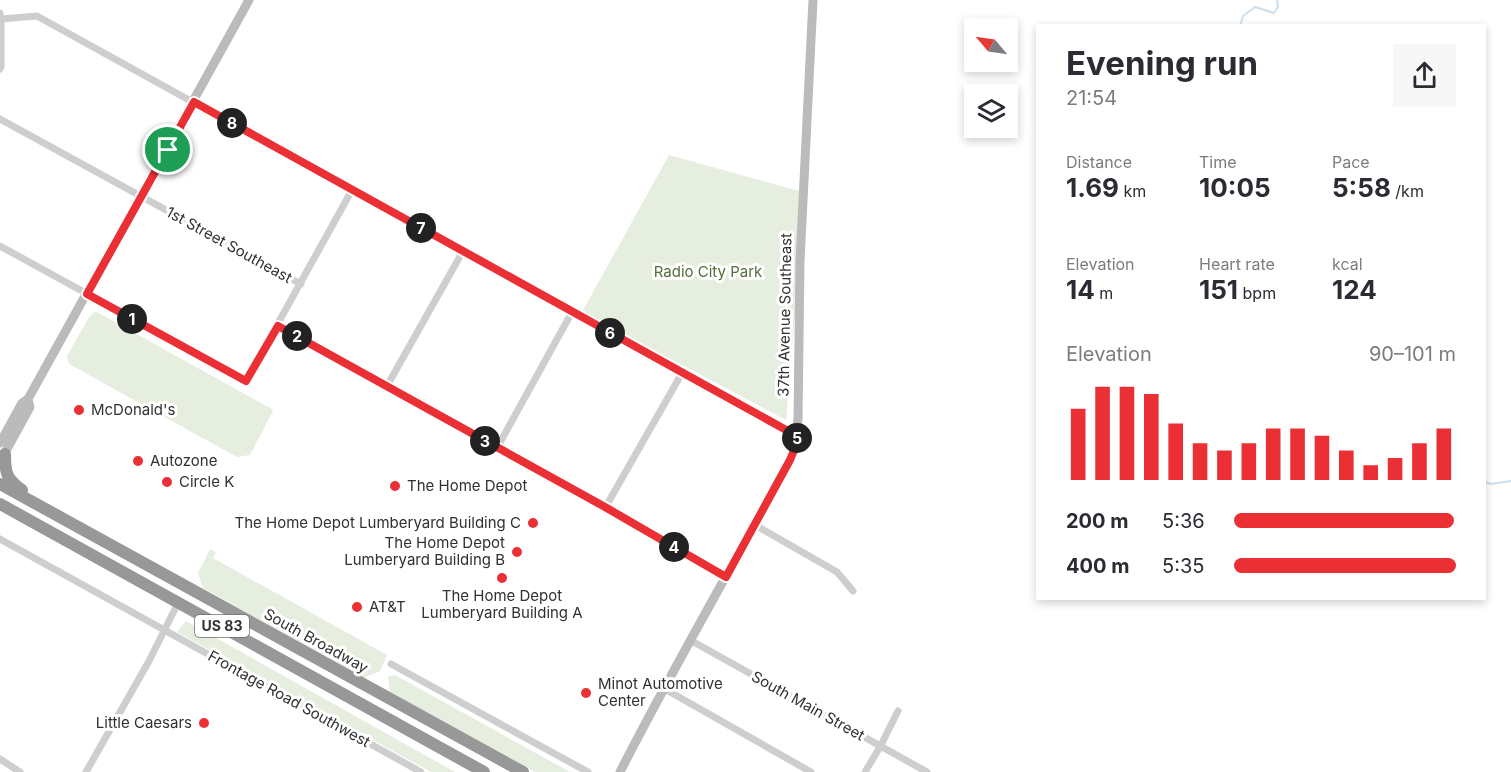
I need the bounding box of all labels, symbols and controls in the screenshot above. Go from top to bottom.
north arrow [964,18,1018,72]
map controls [964,18,1018,138]
text: Evening run [1066,43,1258,83]
button: share [1393,44,1456,107]
button: layers [964,84,1018,138]
text: 21:54 [1066,86,1117,110]
pin: 8 [217,108,247,138]
text: 8 [227,113,237,133]
pin [142,124,193,175]
icon: arrive [151,133,184,166]
text: Distance [1066,152,1132,172]
text: Time [1199,152,1237,172]
text: Pace [1332,152,1370,172]
text: 1.69 [1066,172,1119,203]
text: 10:05 [1199,172,1271,203]
text: 5:58 [1332,172,1391,203]
text: km [1119,181,1146,201]
text: /km [1391,181,1424,201]
street label: 1st Street Southeast [163,202,296,287]
pin: 7 [406,213,436,243]
text: 7 [416,218,426,238]
street label: 37th Avenue Southeast [774,233,795,397]
text: Elevation [1066,254,1135,274]
text: Heart rate [1199,254,1275,274]
text: kcal [1332,254,1363,274]
park label: Radio City Park [654,262,763,281]
text: 14 [1066,274,1095,305]
text: 151 [1199,274,1238,305]
text: 124 [1332,274,1377,305]
text: m [1095,283,1113,303]
text: bpm [1238,283,1276,303]
pin: 1 [117,304,147,334]
text: 1 [129,309,135,329]
pin: 6 [595,318,625,348]
pin: 2 [282,321,312,351]
text: 6 [605,323,615,343]
text: 2 [292,326,302,346]
text: Elevation [1066,342,1152,366]
text: 90–101 m [1369,342,1456,366]
place label: McDonald's [91,400,176,419]
marker: McDonald's [72,403,86,417]
pin: 5 [782,423,812,453]
pin: 3 [470,426,500,456]
text: 5 [792,428,802,448]
text: 3 [480,431,490,451]
place label: Autozone [150,451,217,470]
marker: Autozone [131,454,145,468]
place label: Circle K [179,472,234,491]
marker: Circle K [160,475,174,489]
place label: The Home Depot [407,476,528,495]
marker: The Home Depot [388,479,402,493]
text: 200 m [1066,509,1129,533]
text: 5:36 [1162,509,1205,533]
place label: The Home Depot Lumberyard Building C [234,513,521,532]
marker: The Home Depot Lumberyard Building C [526,516,540,530]
pin: 4 [659,532,689,562]
place label: The Home Depot Lumberyard Building B [344,533,505,569]
text: 4 [669,537,679,557]
marker: The Home Depot Lumberyard Building B [510,545,524,559]
text: 400 m [1066,554,1130,578]
text: 5:35 [1162,554,1204,578]
marker: The Home Depot Lumberyard Building A [495,571,509,585]
place label: The Home Depot Lumberyard Building A [421,586,583,622]
place label: AT&T [369,597,406,616]
marker: AT&T [350,600,364,614]
street label: South Broadway [261,604,372,677]
road number: US 83 [195,615,249,637]
street label: Frontage Road Southwest [205,646,374,751]
street label: South Main Street [748,667,868,745]
place label: Minot Automotive Center [598,674,723,710]
marker: Minot Automotive Center [579,686,593,700]
place label: Little Caesars [96,713,192,732]
marker: Little Caesars [197,716,211,730]

